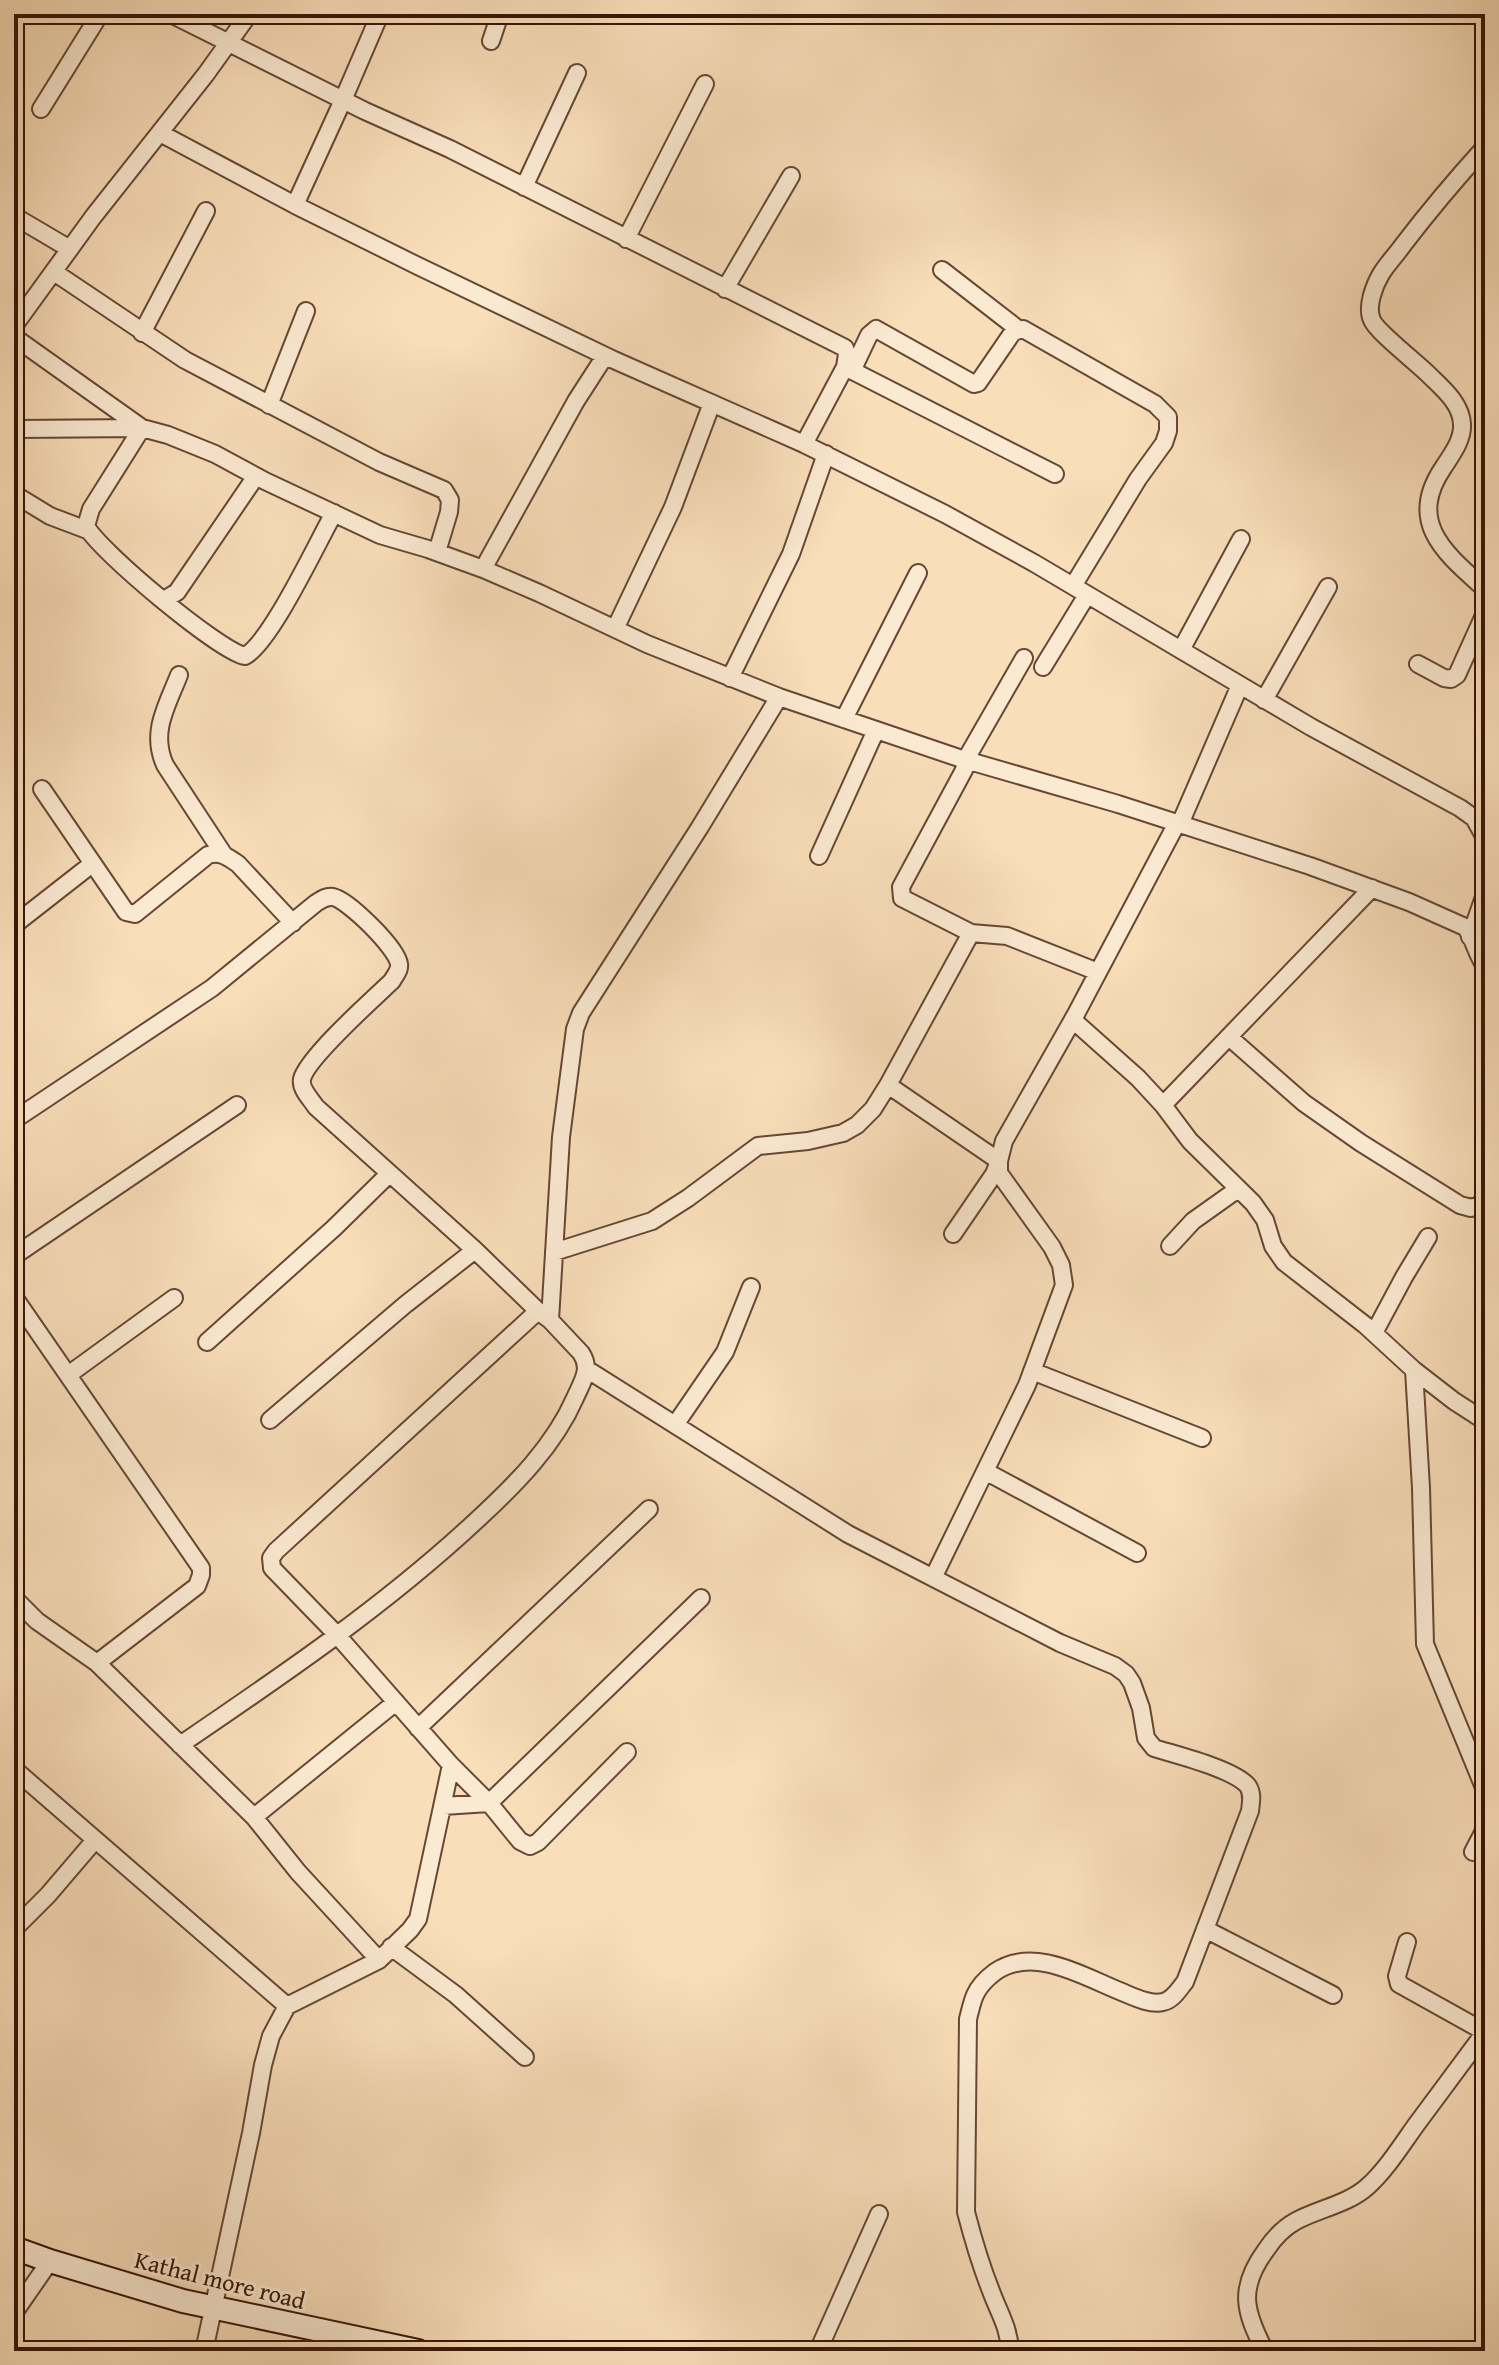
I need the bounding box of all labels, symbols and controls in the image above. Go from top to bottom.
street label: Kathal more road [131,2242,309,2318]

